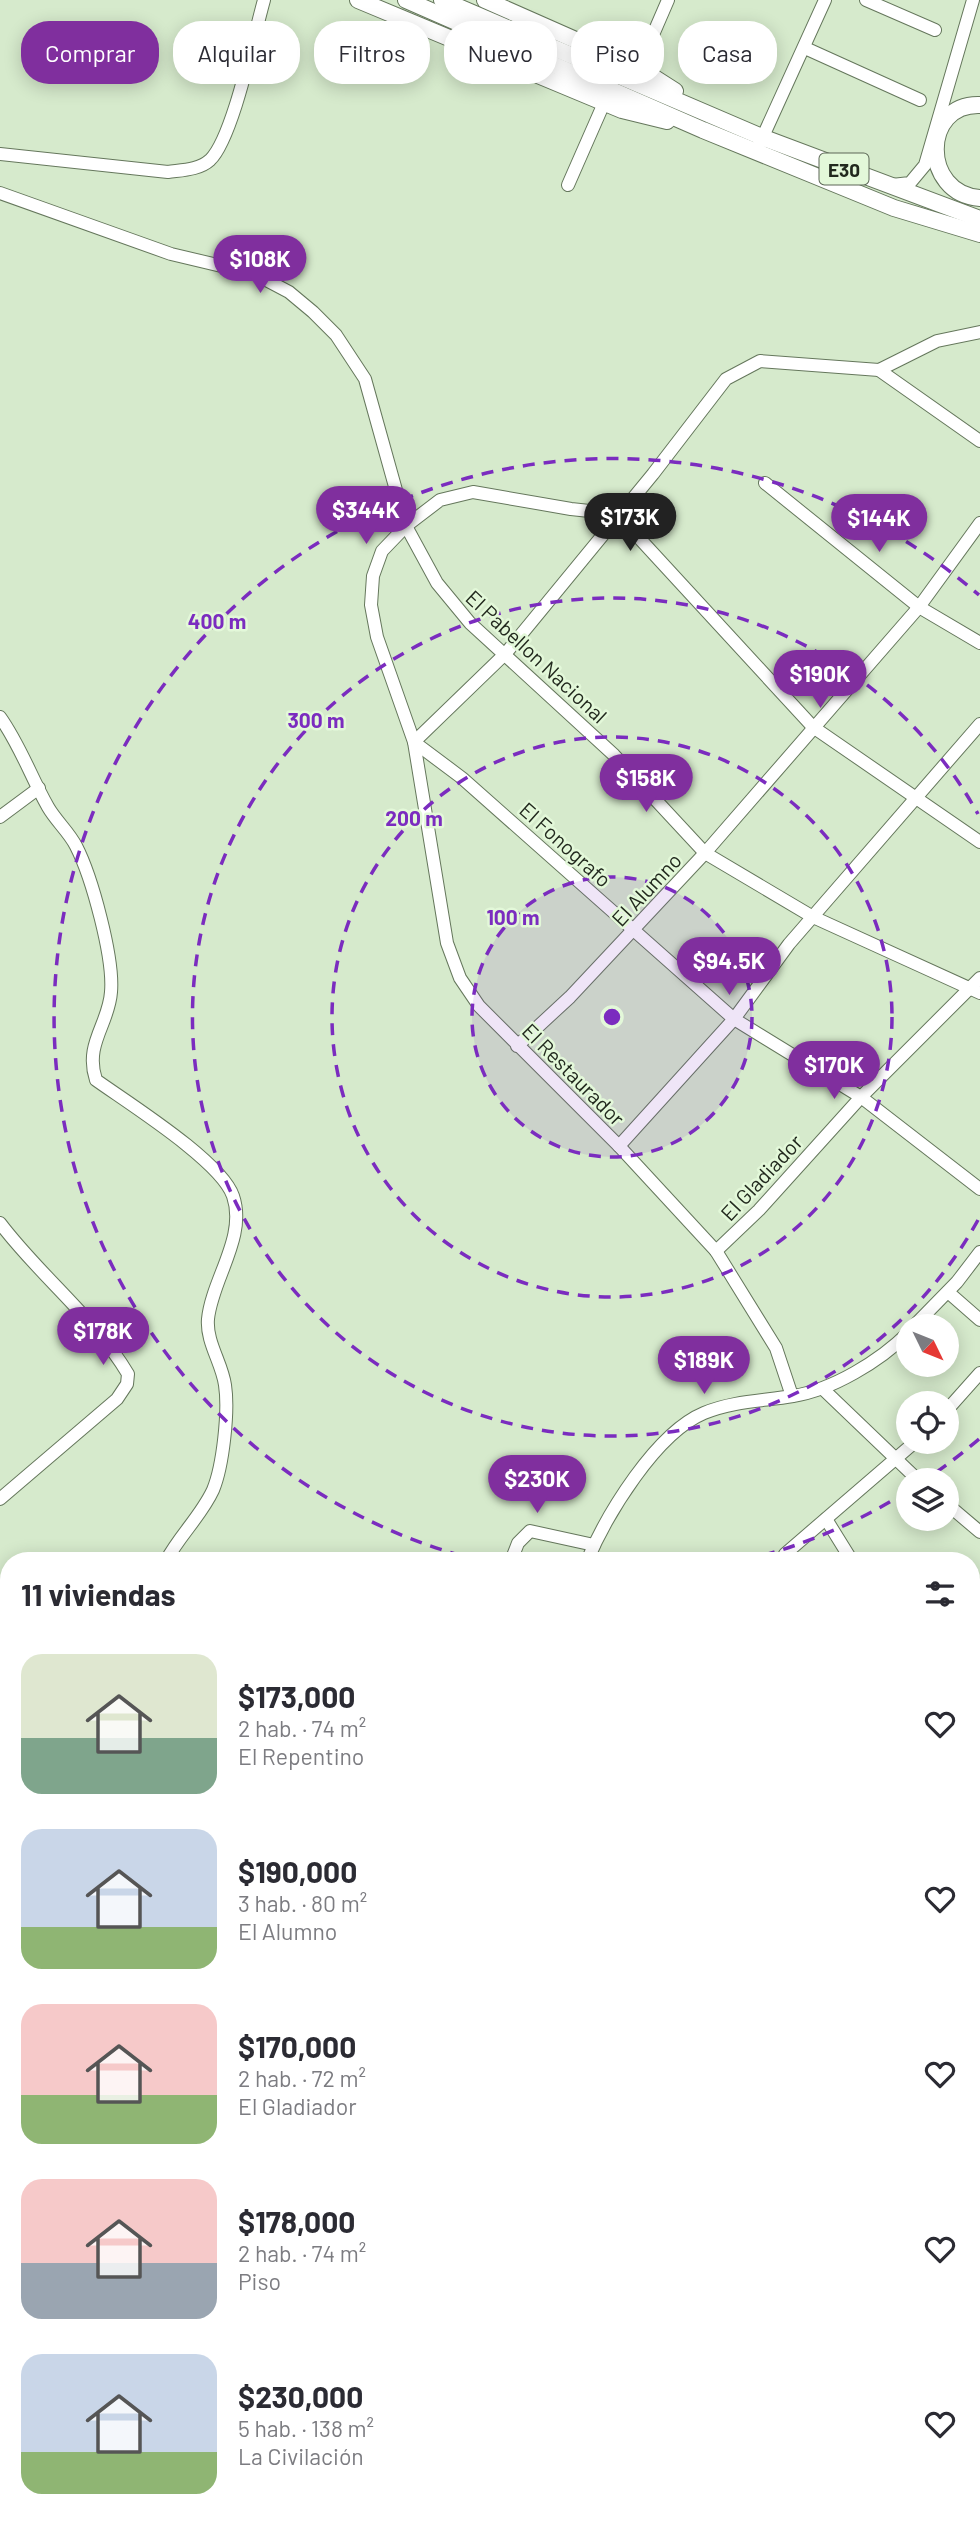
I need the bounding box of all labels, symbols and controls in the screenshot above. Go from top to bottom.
chip: Comprar [21,21,159,84]
chip: Alquilar [173,21,300,84]
chip: Filtros [314,21,430,84]
chip: Nuevo [444,21,557,84]
chip: Piso [571,21,664,84]
chip: Casa [678,21,777,84]
road number: E30 [820,154,868,184]
pin: $108K [211,236,309,295]
text: $108K [229,244,291,272]
pin: $344K [317,486,415,546]
pin: $173K [581,494,679,553]
pin: $144K [830,494,928,554]
text: $344K [332,495,400,523]
text: $173K [600,502,660,530]
text: $144K [847,503,911,531]
street label: El Pabellon Nacional [461,584,613,728]
text: 400 m [188,608,246,633]
pin: $190K [771,650,869,710]
text: $190K [789,659,851,687]
text: 300 m [287,707,345,732]
pin: $158K [597,754,695,814]
text: $158K [616,763,676,791]
street label: El Fonografo [515,796,617,892]
text: 200 m [385,805,443,830]
street label: El Alumno [606,847,686,931]
text: 100 m [486,904,540,929]
pin: $94.5K [672,937,786,997]
text: $94.5K [693,946,765,974]
centre of rings [600,1005,624,1029]
street label: El Restaurador [518,1018,631,1131]
pin: $170K [785,1042,883,1101]
text: $170K [804,1050,864,1078]
street label: El Gladiador [715,1129,807,1225]
pin: $178K [54,1308,152,1367]
north arrow [896,1314,959,1377]
map controls [896,1314,959,1531]
text: $178K [73,1316,133,1344]
pin: $189K [655,1336,753,1396]
text: $189K [674,1345,734,1373]
button: locate [896,1391,959,1454]
pin: $230K [488,1456,586,1515]
text: $230K [504,1464,570,1492]
button: layers [896,1468,959,1531]
icon: filters [921,1575,959,1613]
text: 11 viviendas [21,1576,176,1612]
text: $173,000 [238,1678,355,1714]
icon: home [77,1682,161,1766]
icon: heart [921,1705,959,1743]
text: 2 hab. · 74 m² [238,1714,366,1742]
text: El Repentino [238,1742,364,1770]
text: $190,000 [238,1853,357,1889]
icon: home [77,1857,161,1941]
icon: heart [921,1880,959,1918]
text: 3 hab. · 80 m² [238,1889,367,1917]
text: El Alumno [238,1917,337,1945]
text: $170,000 [238,2028,356,2064]
icon: home [77,2032,161,2116]
icon: heart [921,2055,959,2093]
text: 2 hab. · 72 m² [238,2064,366,2092]
text: El Gladiador [238,2092,357,2120]
text: $178,000 [238,2203,355,2239]
icon: home [77,2207,161,2291]
icon: heart [921,2230,959,2268]
text: 2 hab. · 74 m² [238,2239,366,2267]
text: Piso [238,2267,281,2295]
text: $230,000 [238,2378,363,2414]
icon: home [77,2382,161,2466]
icon: heart [921,2405,959,2443]
text: 5 hab. · 138 m² [238,2414,374,2442]
text: La Civilación [238,2442,364,2470]

